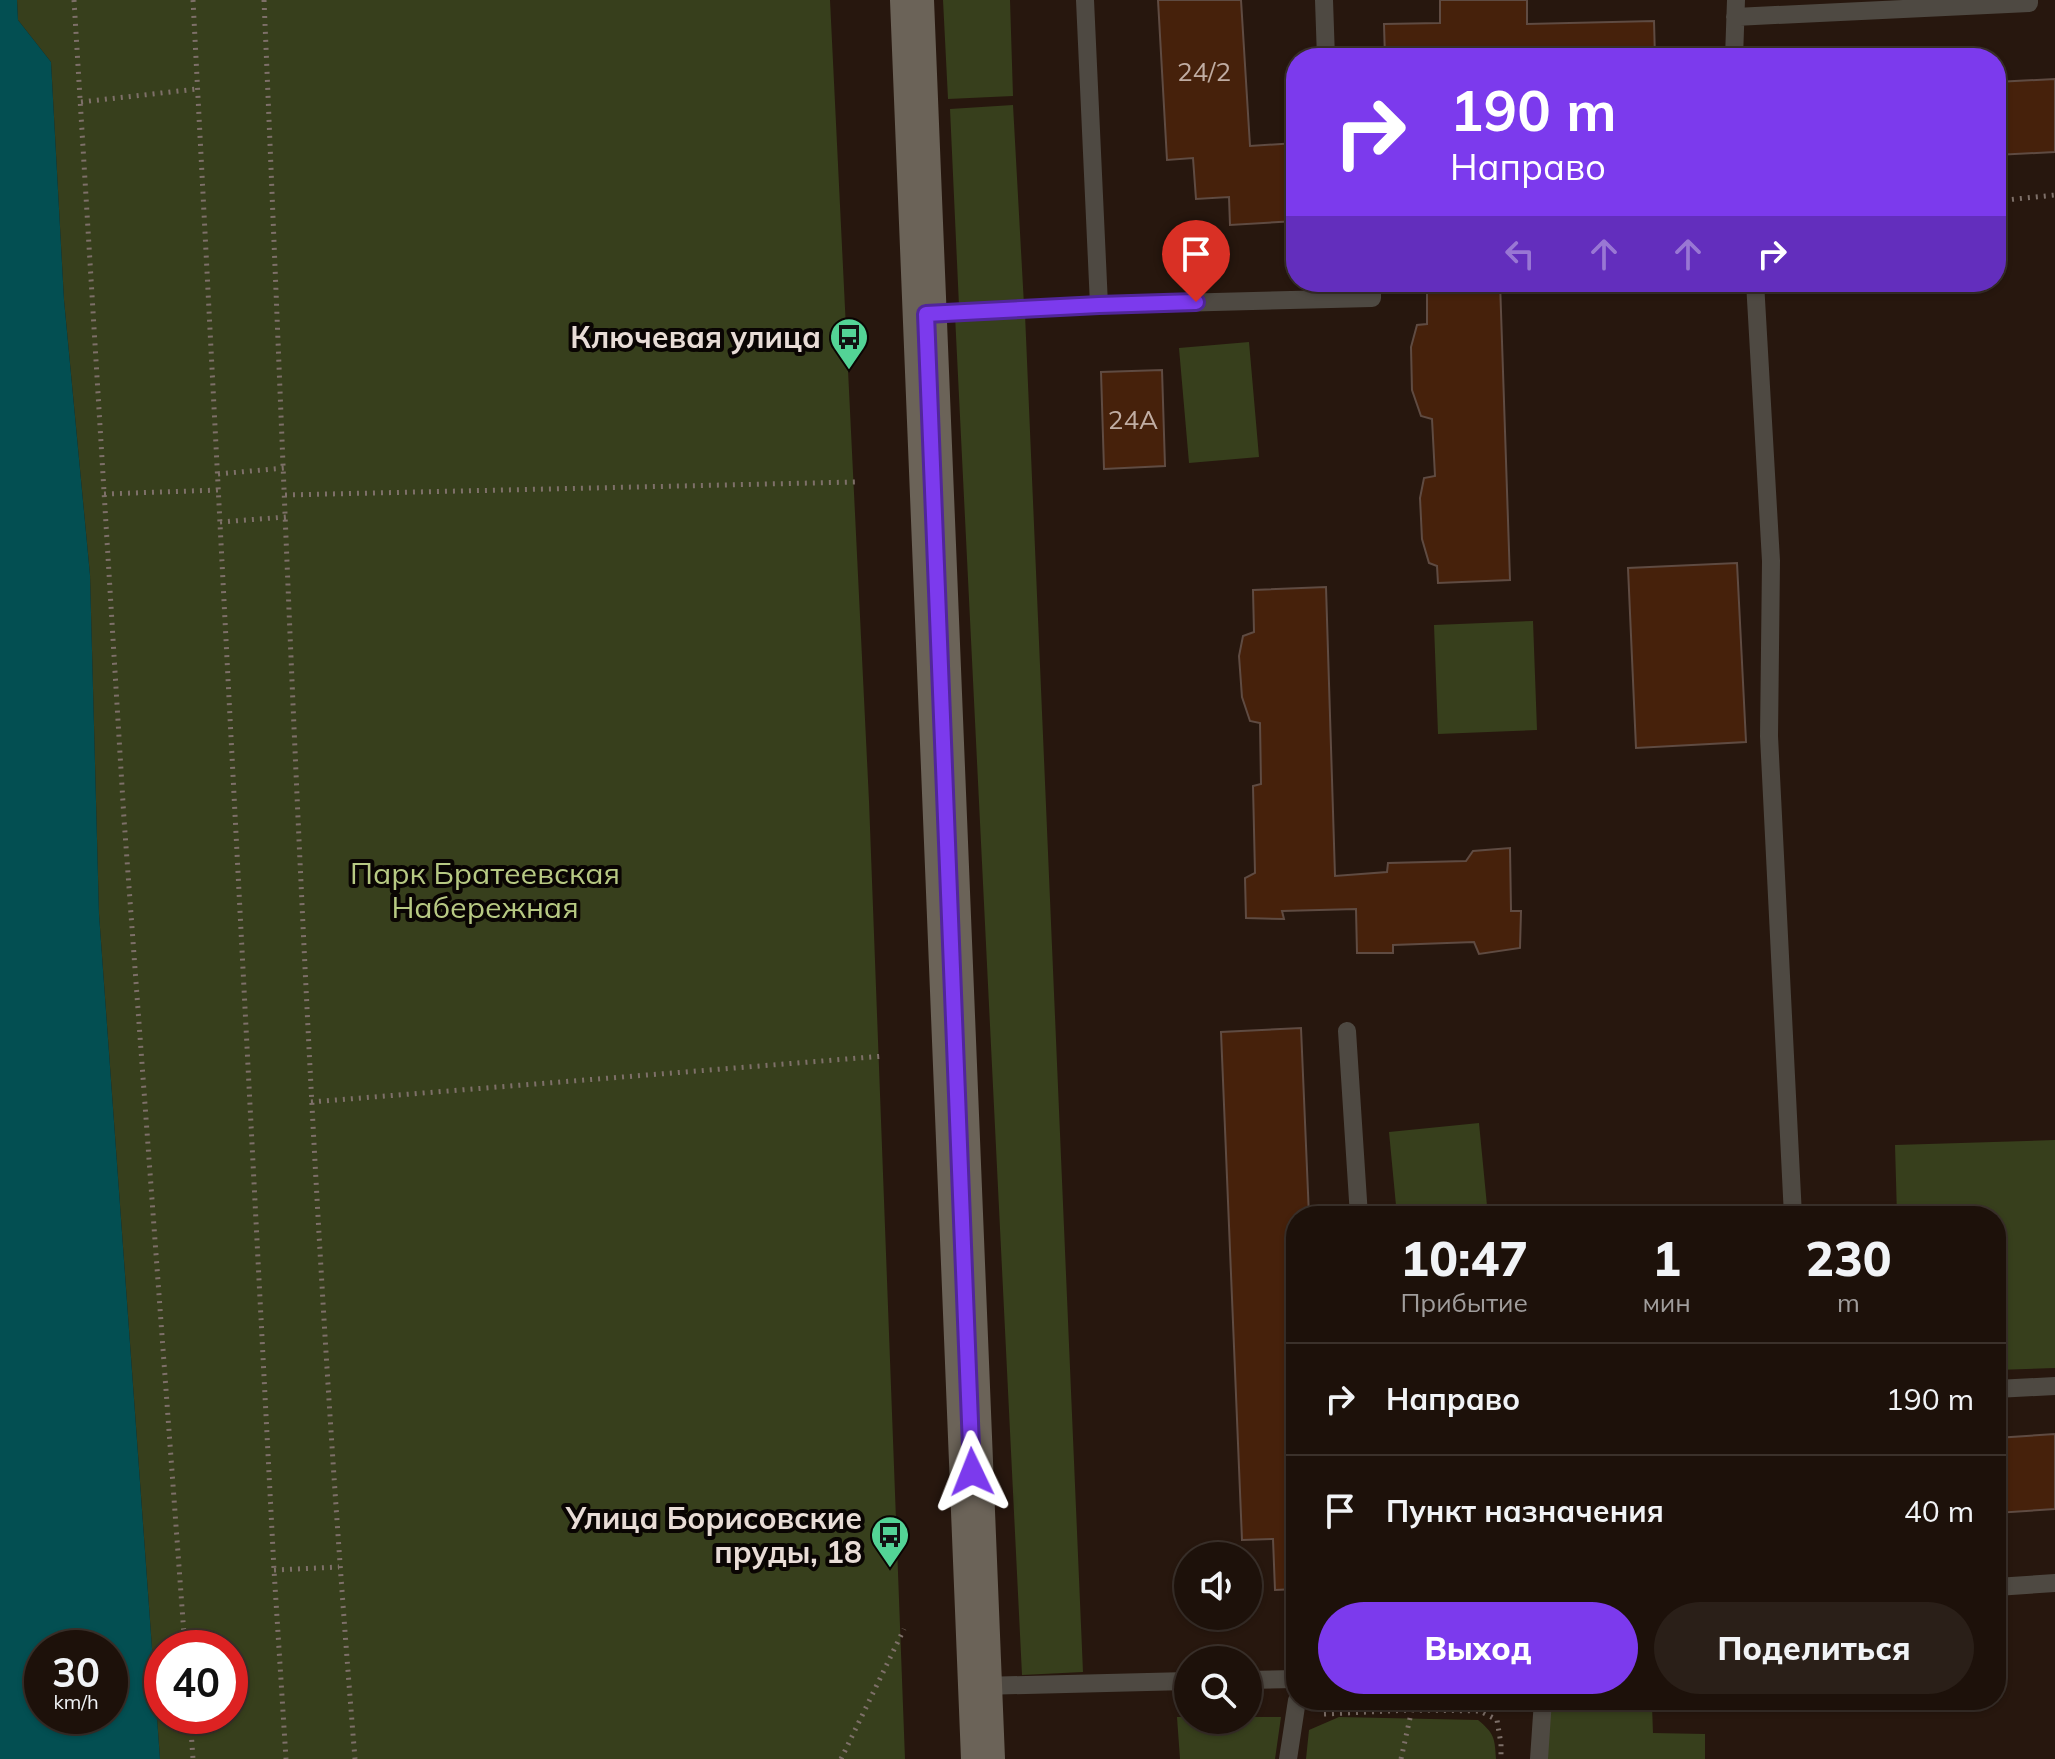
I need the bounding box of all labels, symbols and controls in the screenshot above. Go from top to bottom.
house number: 24/2 [1177,55,1231,88]
text: 190 m [1450,75,1617,145]
icon: right [1318,80,1422,184]
text: Направо [1450,144,1606,189]
pin [1162,220,1230,302]
icon: arrive [1174,232,1218,276]
icon: left [1498,232,1542,276]
icon: ahead [1582,232,1626,276]
icon: ahead [1666,232,1710,276]
icon: right [1750,232,1794,276]
bus stop icon: Ключевая улица [828,316,870,371]
place label: Ключевая улица [570,318,821,356]
house number: 24А [1108,403,1158,436]
park label: Парк Братеевская Набережная [350,854,620,926]
text: 10:47 [1400,1228,1528,1288]
text: 1 [1652,1228,1681,1288]
text: 230 [1805,1228,1892,1288]
text: Прибытие [1400,1286,1528,1319]
text: мин [1642,1286,1691,1319]
text: m [1837,1286,1860,1319]
icon: right [1318,1377,1362,1421]
text: Направо [1386,1380,1520,1418]
text: 190 m [1886,1380,1974,1418]
position arrow [930,1430,1014,1514]
icon: arrive [1318,1489,1362,1533]
text: Пункт назначения [1386,1492,1664,1530]
text: 40 m [1904,1492,1974,1530]
place label: Улица Борисовские пруды, 18 [565,1499,862,1571]
bus stop icon: Улица Борисовские пруды, 18 [869,1514,911,1569]
map controls [1174,1542,1262,1734]
button: sound [1174,1542,1262,1630]
button: Выход [1318,1602,1638,1694]
button: Поделиться [1654,1602,1974,1694]
speed limit sign: 40 [144,1630,248,1734]
button: search [1174,1646,1262,1734]
text: 30 [52,1647,100,1697]
text: km/h [53,1689,99,1714]

